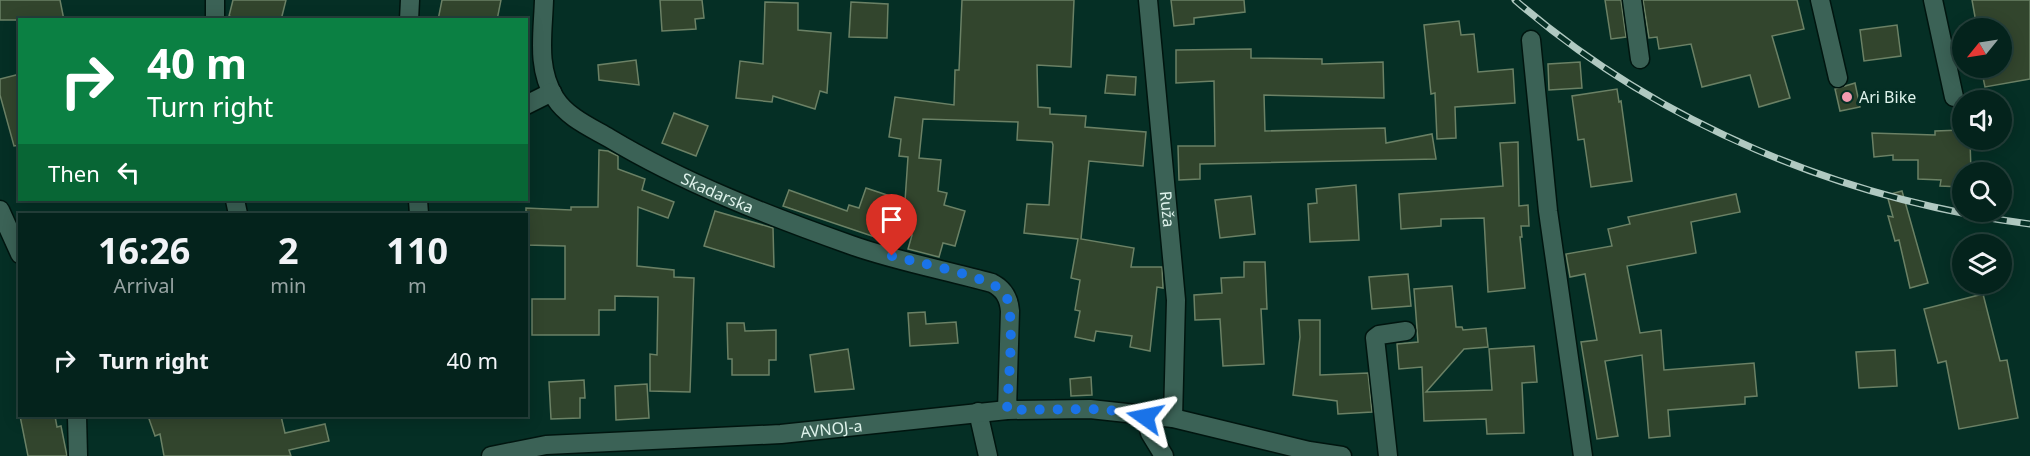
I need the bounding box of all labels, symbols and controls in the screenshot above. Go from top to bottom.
north arrow [1952,18,2012,78]
map controls [1952,18,2012,294]
text: 40 m [147,34,247,91]
icon: right [48,42,126,120]
place label: Ari Bike [1859,86,1916,108]
text: Turn right [147,88,273,125]
marker: Ari Bike [1840,90,1854,104]
button: sound [1952,90,2012,150]
icon: left [112,156,145,189]
text: Then [48,158,100,188]
button: search [1952,162,2012,222]
street label: Skadarska [678,167,757,218]
street label: Ruža [1155,190,1180,228]
pin [866,194,917,256]
icon: arrive [875,203,908,236]
text: 16:26 [98,226,190,275]
text: 2 [278,226,299,275]
text: 110 [386,226,448,275]
button: layers [1952,234,2012,294]
text: Arrival [114,272,175,299]
text: min [270,272,306,299]
text: m [408,272,427,299]
icon: right [48,344,81,377]
text: Turn right [99,345,209,375]
text: 40 m [447,345,498,375]
position arrow [1113,385,1177,449]
street label: AVNOJ-a [799,414,864,443]

